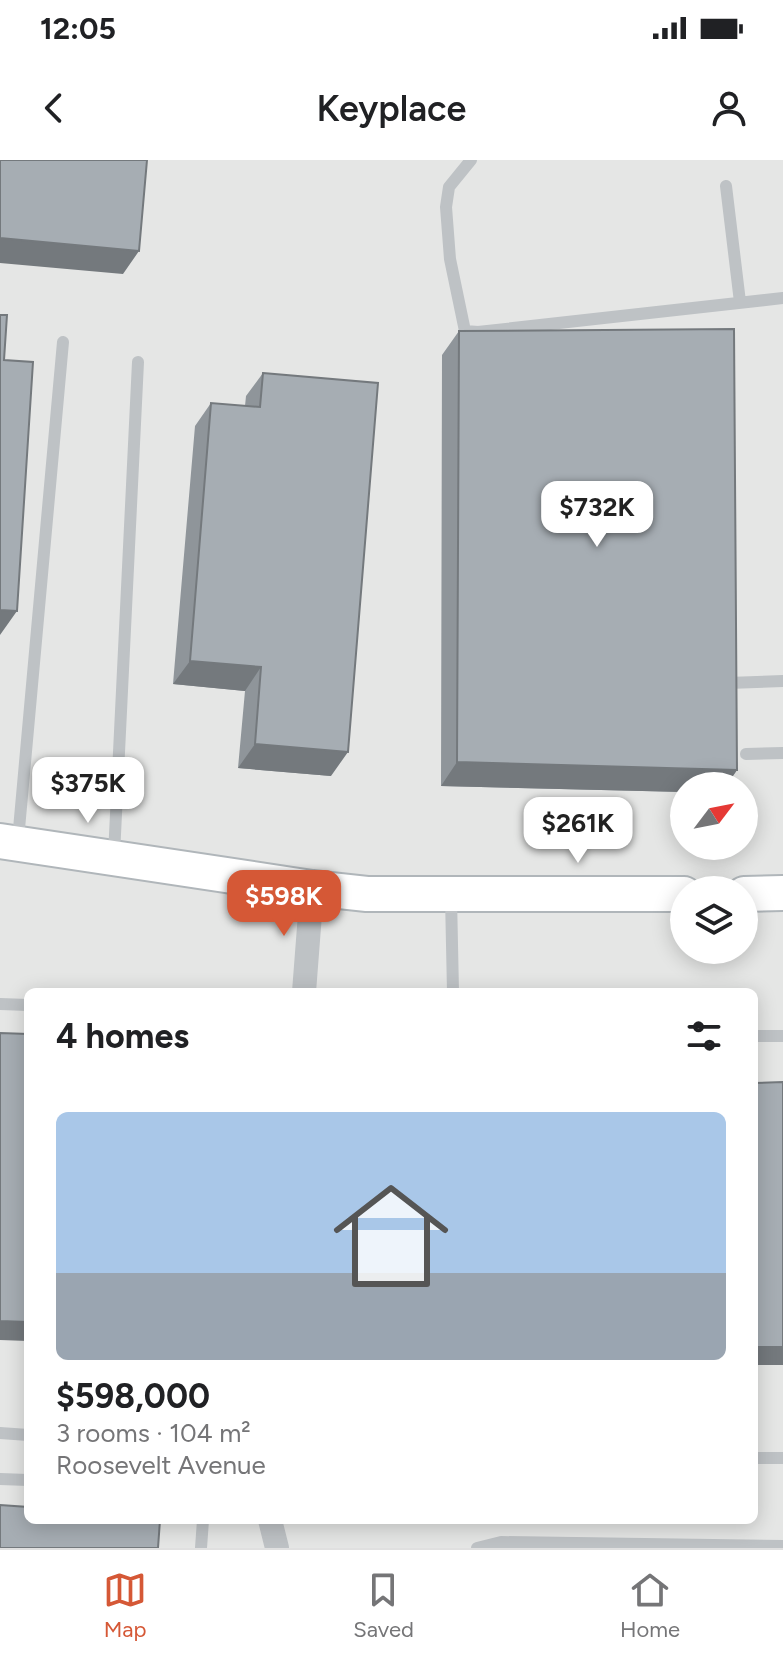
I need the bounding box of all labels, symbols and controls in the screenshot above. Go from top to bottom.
text: 12:05 [40,10,116,47]
icon: back [32,86,76,130]
icon: person [707,86,751,130]
text: Keyplace [317,87,466,130]
pin: $732K [541,481,653,549]
text: $732K [559,491,635,523]
pin: $375K [32,757,144,825]
text: $375K [50,767,126,799]
north arrow [670,772,758,860]
map controls [670,772,758,964]
pin: $261K [522,797,634,865]
text: $261K [542,807,614,839]
pin: $598K [228,870,340,938]
button: layers [670,876,758,964]
text: $598K [245,880,323,912]
icon: filters [682,1014,726,1058]
text: 4 homes [56,1016,189,1057]
icon: home [319,1164,463,1308]
text: $598,000 [56,1376,210,1417]
text: 3 rooms · 104 m² [56,1417,251,1449]
text: Roosevelt Avenue [56,1449,266,1481]
tab: Map [103,1568,147,1643]
tab: Saved [353,1568,414,1643]
tab: Home [620,1568,680,1643]

